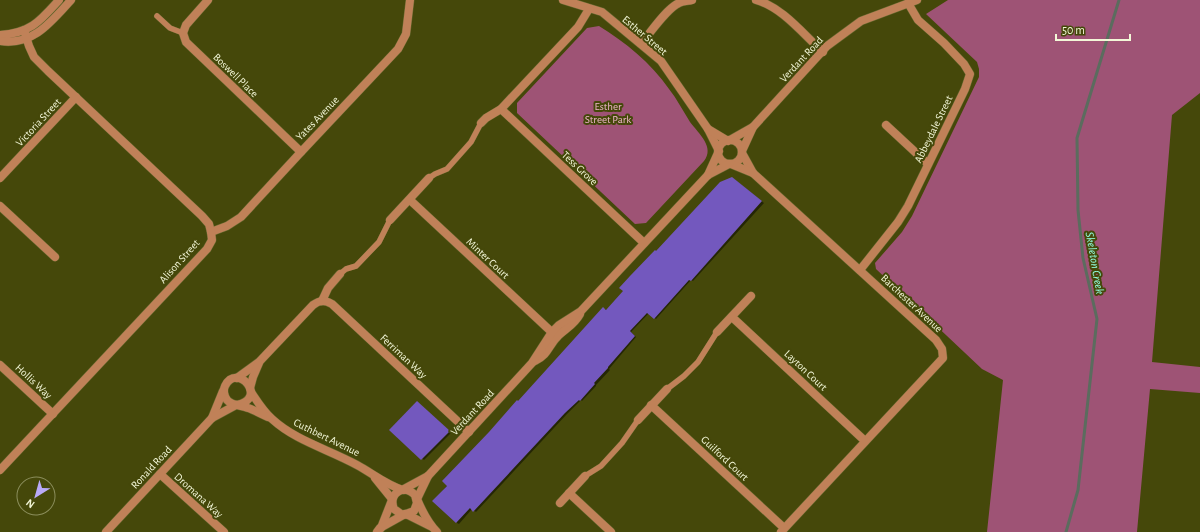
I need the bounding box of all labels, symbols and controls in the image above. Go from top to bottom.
street label: Esther Street [620,14,670,58]
scale bar [1056,16,1130,42]
text: 50 m [1062,24,1085,36]
street label: Verdant Road [778,34,825,84]
street label: Boswell Place [211,51,260,99]
street label: Abbeydale Street [912,93,955,165]
street label: Yates Avenue [294,94,341,143]
street label: Victoria Street [14,96,63,148]
park label: Esther Street Park [585,101,631,125]
street label: Tess Grove [560,149,600,188]
water label: Skeleton Creek [1084,231,1106,296]
street label: Minter Court [464,236,512,281]
street label: Alison Street [157,237,202,285]
street label: Barchester Avenue [879,272,944,334]
street label: Ferriman Way [378,332,429,381]
street label: Layton Court [782,348,829,393]
street label: Hollis Way [13,362,54,401]
street label: Verdant Road [449,387,496,437]
street label: Cuthbert Avenue [292,417,362,458]
street label: Guilford Court [699,434,751,483]
street label: Ronald Road [129,444,174,491]
street label: Dromana Way [172,471,225,520]
north arrow [16,476,56,516]
text: N [24,497,37,510]

